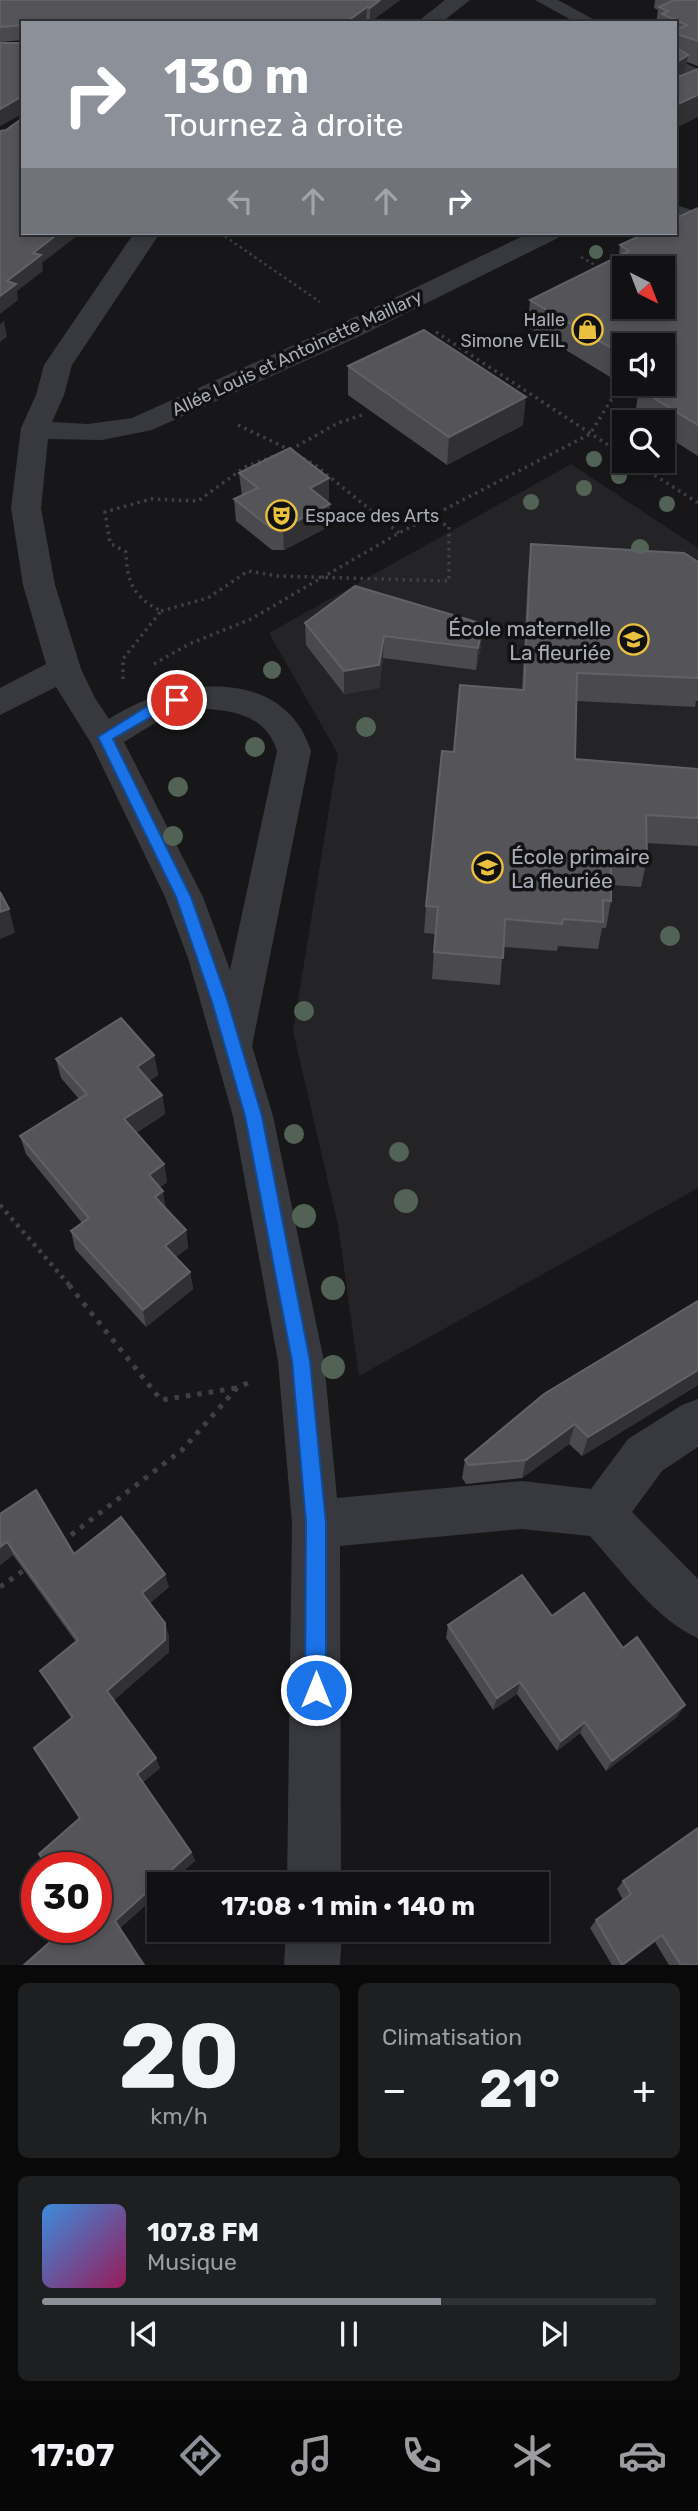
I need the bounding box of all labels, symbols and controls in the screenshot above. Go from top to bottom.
text: 130 m [164,47,309,105]
icon: right [49,49,140,140]
text: Tournez à droite [164,106,404,144]
icon: left [221,182,259,220]
icon: ahead [294,182,332,220]
icon: ahead [367,182,405,220]
icon: right [440,182,478,220]
north arrow [612,256,676,318]
map controls [612,256,675,473]
street label: Allée Louis et Antoinette Maillary [168,285,426,421]
place label: Halle Simone VEIL [460,309,565,352]
shop icon: Halle Simone VEIL [571,313,605,347]
button: sound [612,333,675,396]
button: search [612,410,675,473]
theatre icon: Espace des Arts [265,499,299,533]
place label: Espace des Arts [305,505,439,527]
place label: École maternelle La fleuriée [448,616,611,665]
school or university icon: École maternelle La fleuriée [617,623,651,657]
pin [147,670,207,730]
icon: arrive [158,681,196,719]
place label: École primaire La fleuriée [511,844,650,893]
school or university icon: École primaire La fleuriée [471,851,505,885]
position arrow [279,1653,353,1727]
speed limit sign: 30 [21,1852,112,1943]
text: 17:08 · 1 min · 140 m [221,1891,475,1922]
text: 20 [118,2002,240,2110]
text: Climatisation [382,2023,522,2051]
text: 21° [479,2058,560,2120]
text: − [382,2067,407,2113]
text: + [632,2067,656,2113]
text: km/h [150,2102,208,2130]
text: 107.8 FM [147,2217,259,2248]
text: Musique [147,2248,237,2276]
icon: previous [125,2315,163,2353]
icon: pause [330,2315,368,2353]
icon: next [535,2315,573,2353]
icon: directions [176,2431,225,2480]
icon: music [287,2431,336,2480]
icon: phone [397,2431,446,2480]
icon: climate [508,2431,557,2480]
icon: car [618,2431,667,2480]
text: 17:07 [31,2436,114,2474]

